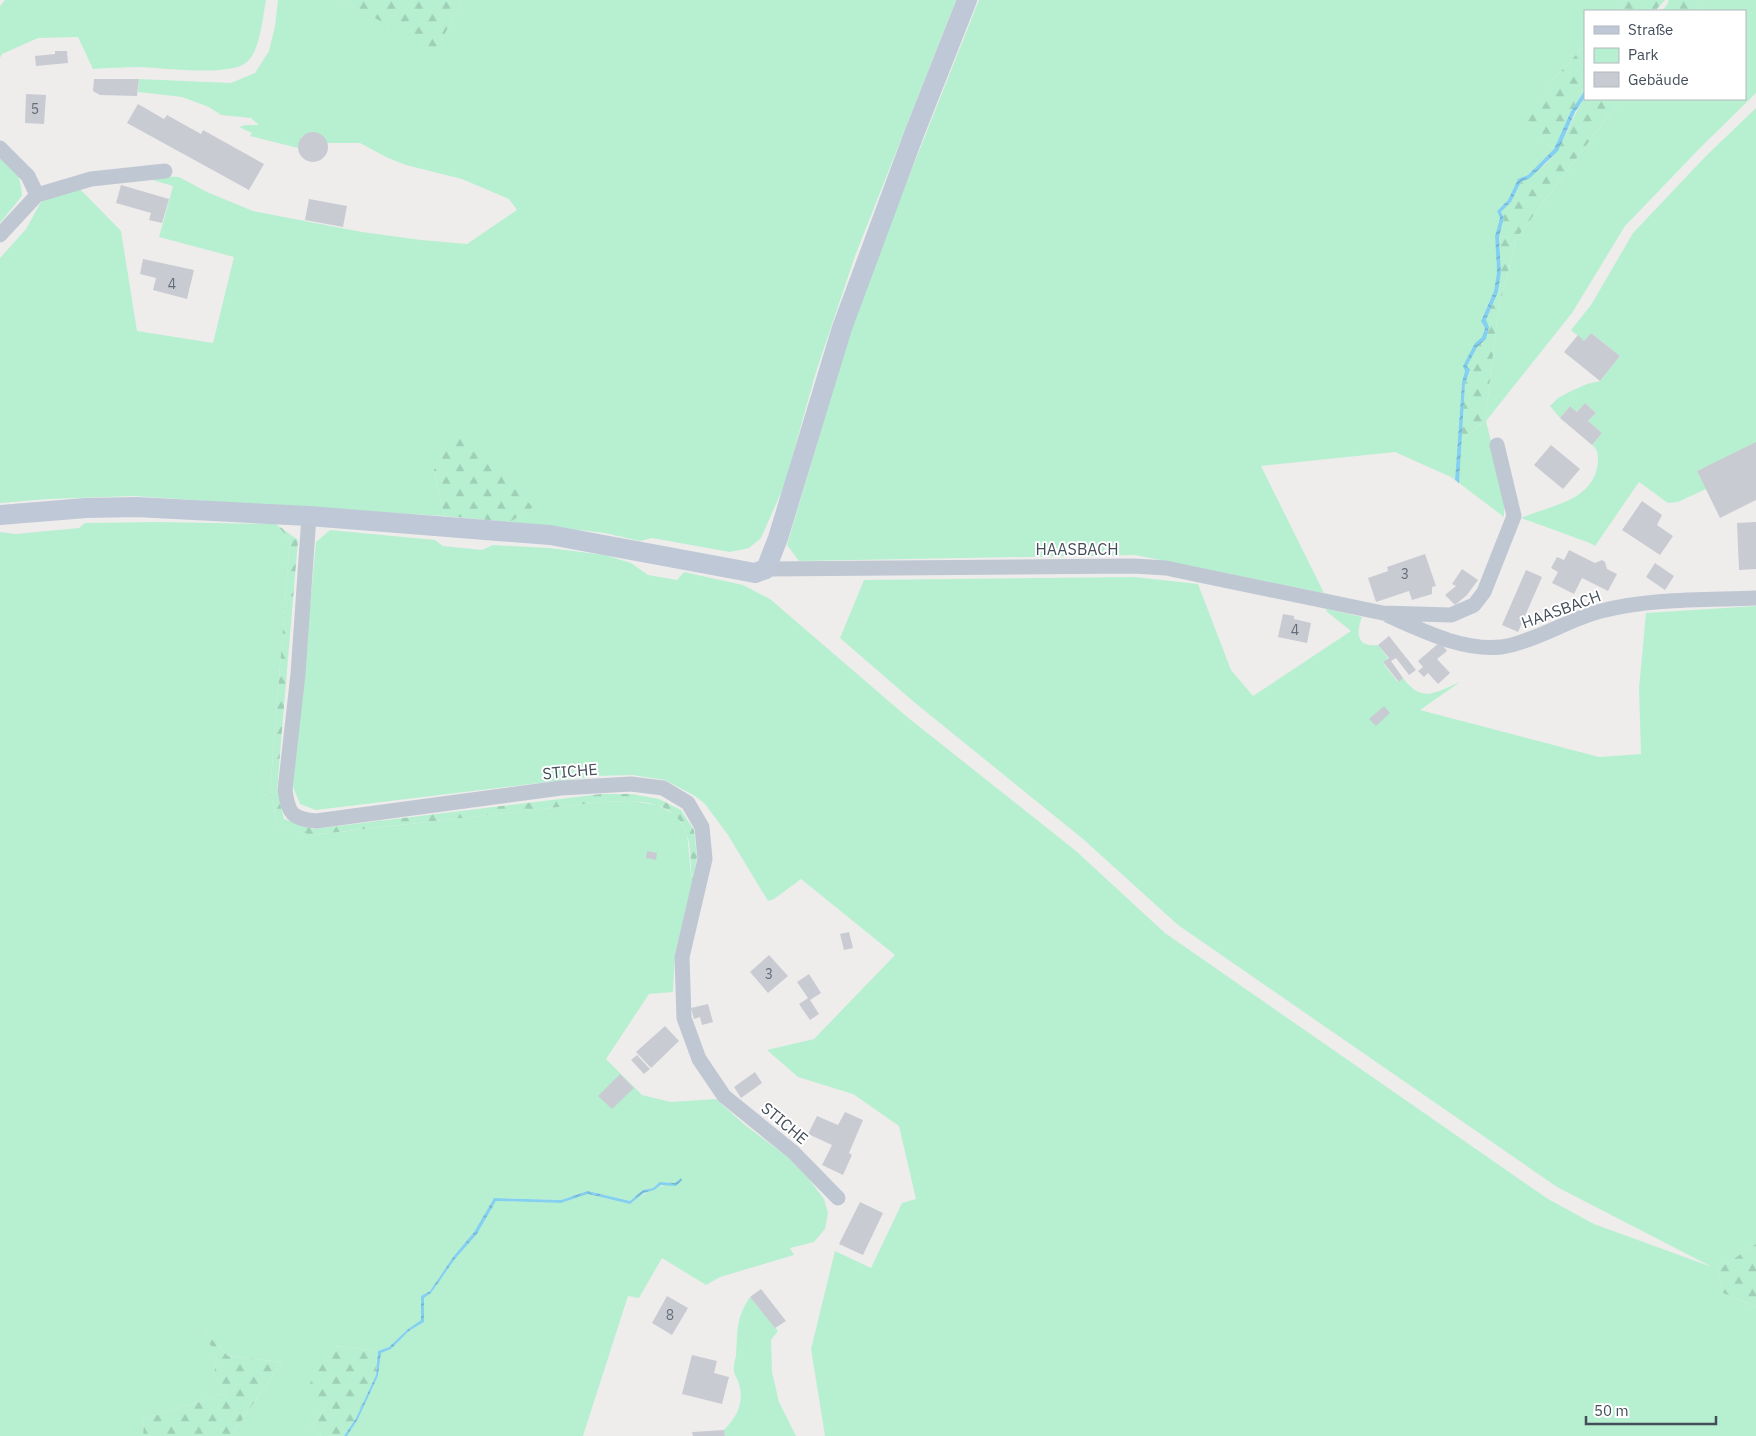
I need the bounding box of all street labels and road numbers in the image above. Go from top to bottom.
street label: HAASBACH [1036,539,1118,559]
street label: HAASBACH [1519,585,1603,633]
street label: STICHE [542,759,598,783]
street label: STICHE [757,1098,813,1148]

